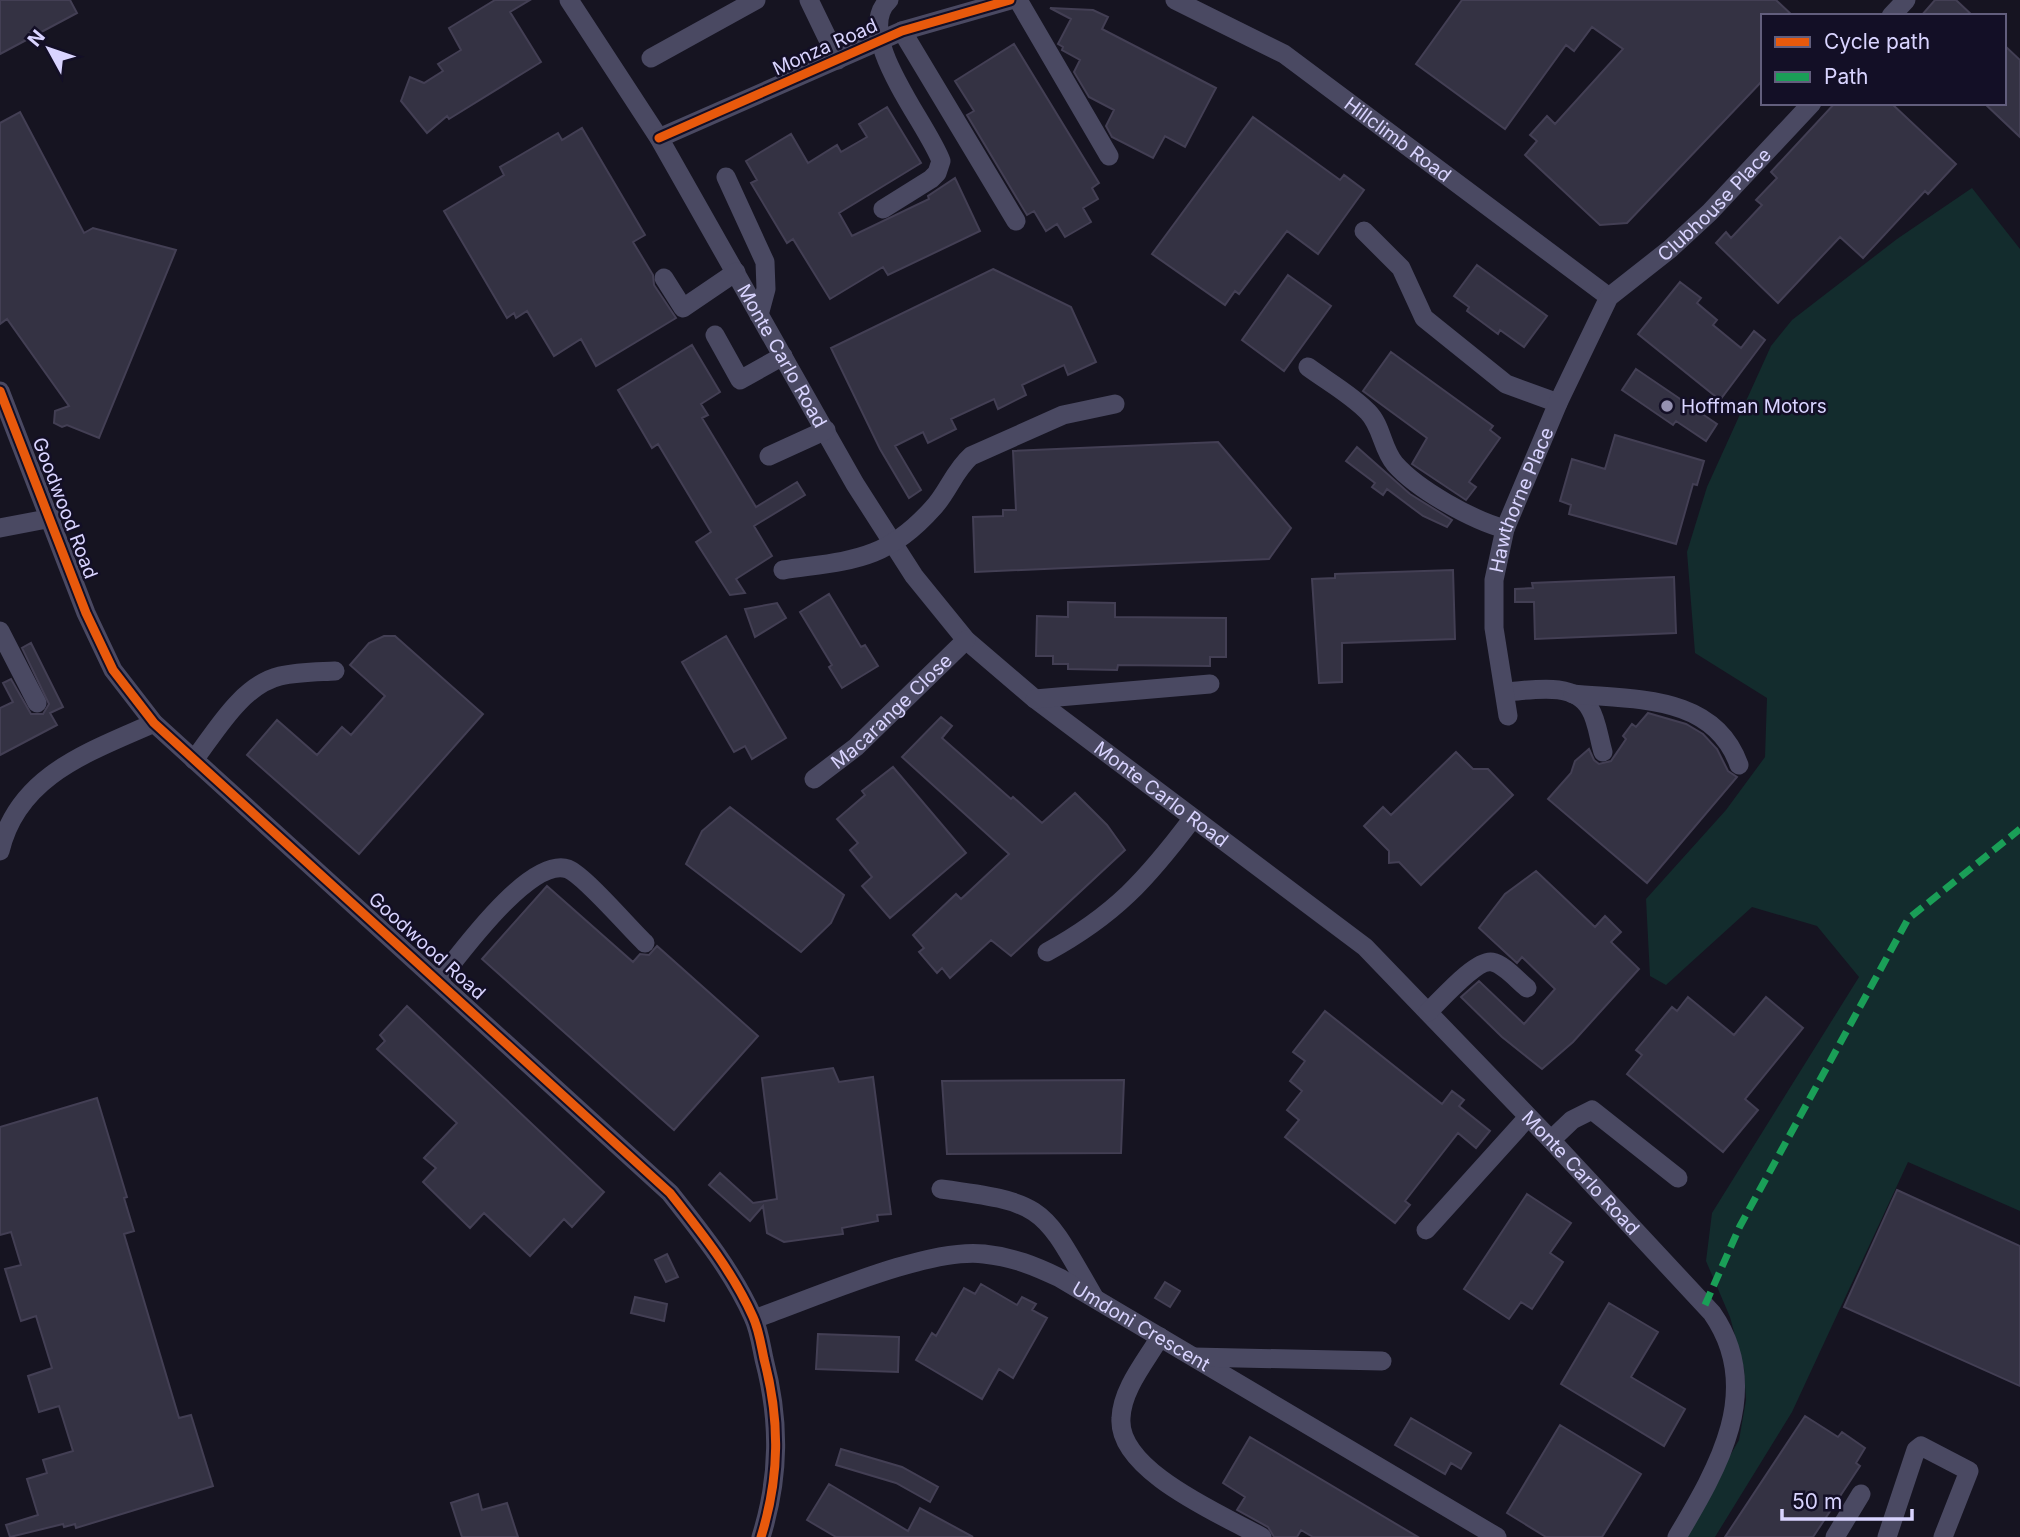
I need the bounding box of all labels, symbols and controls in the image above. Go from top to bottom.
north arrow [14,14,84,84]
street label: Monza Road [769,14,881,80]
legend [1761,14,2006,105]
text: N [23,25,50,51]
text: Cycle path [1824,29,1930,54]
text: Path [1824,64,1869,89]
street label: Hillclimb Road [1340,92,1456,187]
street label: Clubhouse Place [1653,143,1776,266]
street label: Monte Carlo Road [733,280,832,432]
place label: Hoffman Motors [1681,395,1827,418]
marker: Hoffman Motors [1659,398,1675,414]
street label: Hawthorne Place [1484,424,1558,575]
street label: Goodwood Road [27,434,103,582]
street label: Macarange Close [826,649,957,774]
street label: Monte Carlo Road [1090,736,1233,852]
street label: Goodwood Road [364,887,490,1005]
street label: Monte Carlo Road [1517,1106,1645,1239]
street label: Umdoni Crescent [1068,1276,1214,1376]
scale bar [1782,1478,1912,1522]
text: 50 m [1792,1489,1842,1514]

